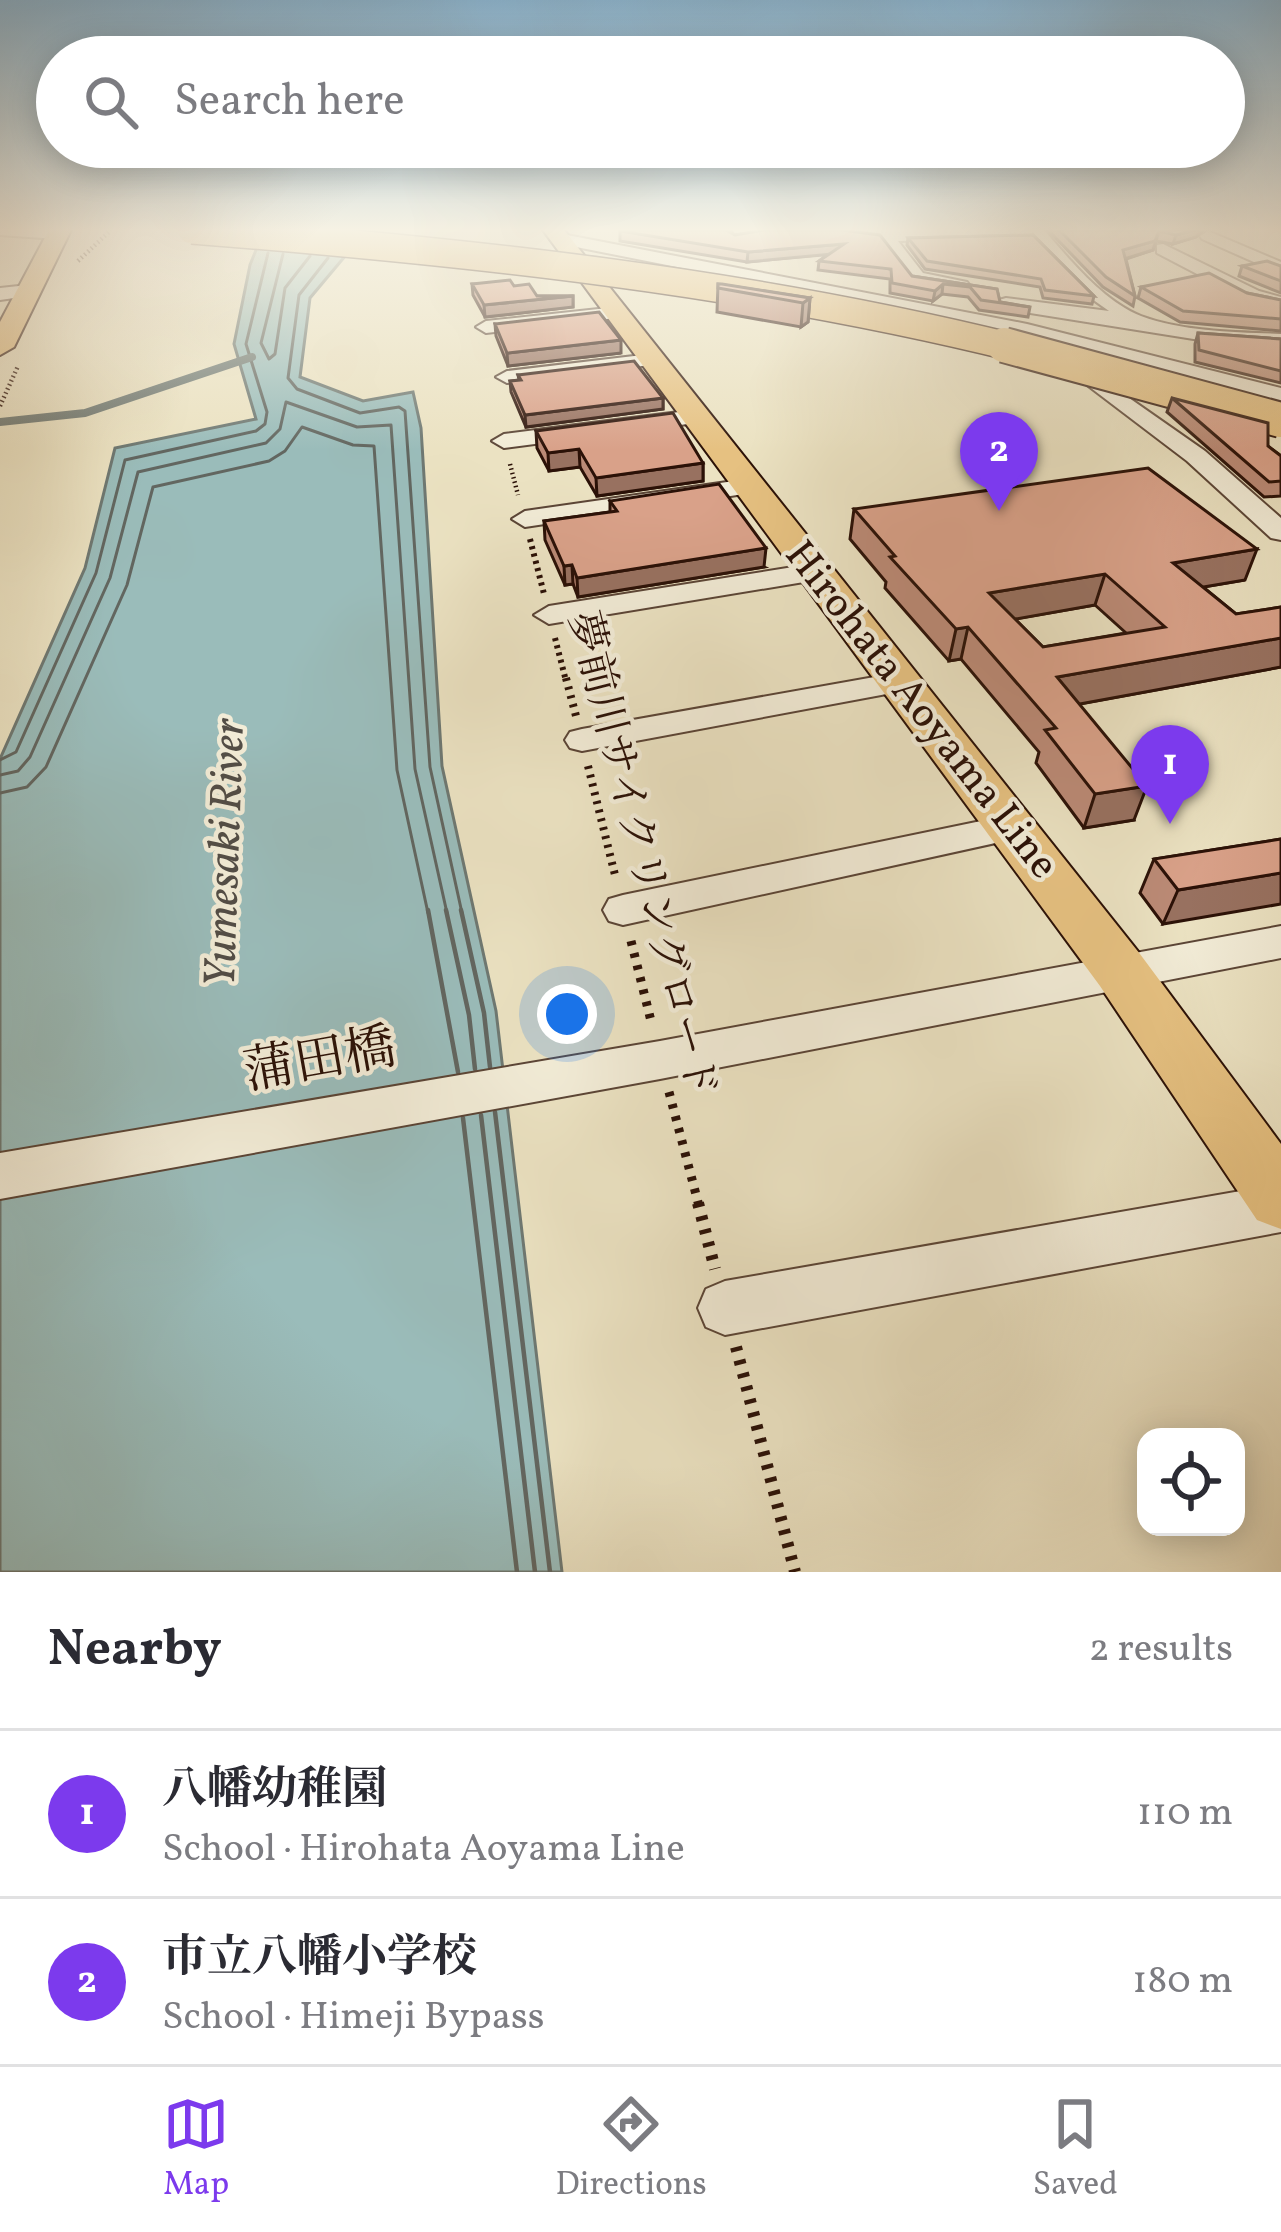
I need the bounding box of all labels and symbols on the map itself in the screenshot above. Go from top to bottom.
pin: 2 [960,412,1038,511]
street label: Hirohata Aoyama Line [769,529,1071,893]
street label: 夢前川サイクリングロード [551,606,729,1104]
water label: Yumesaki River [191,717,263,989]
pin: 1 [1131,725,1209,824]
your location [537,984,597,1044]
street label: 蒲田橋 [238,1014,402,1110]

